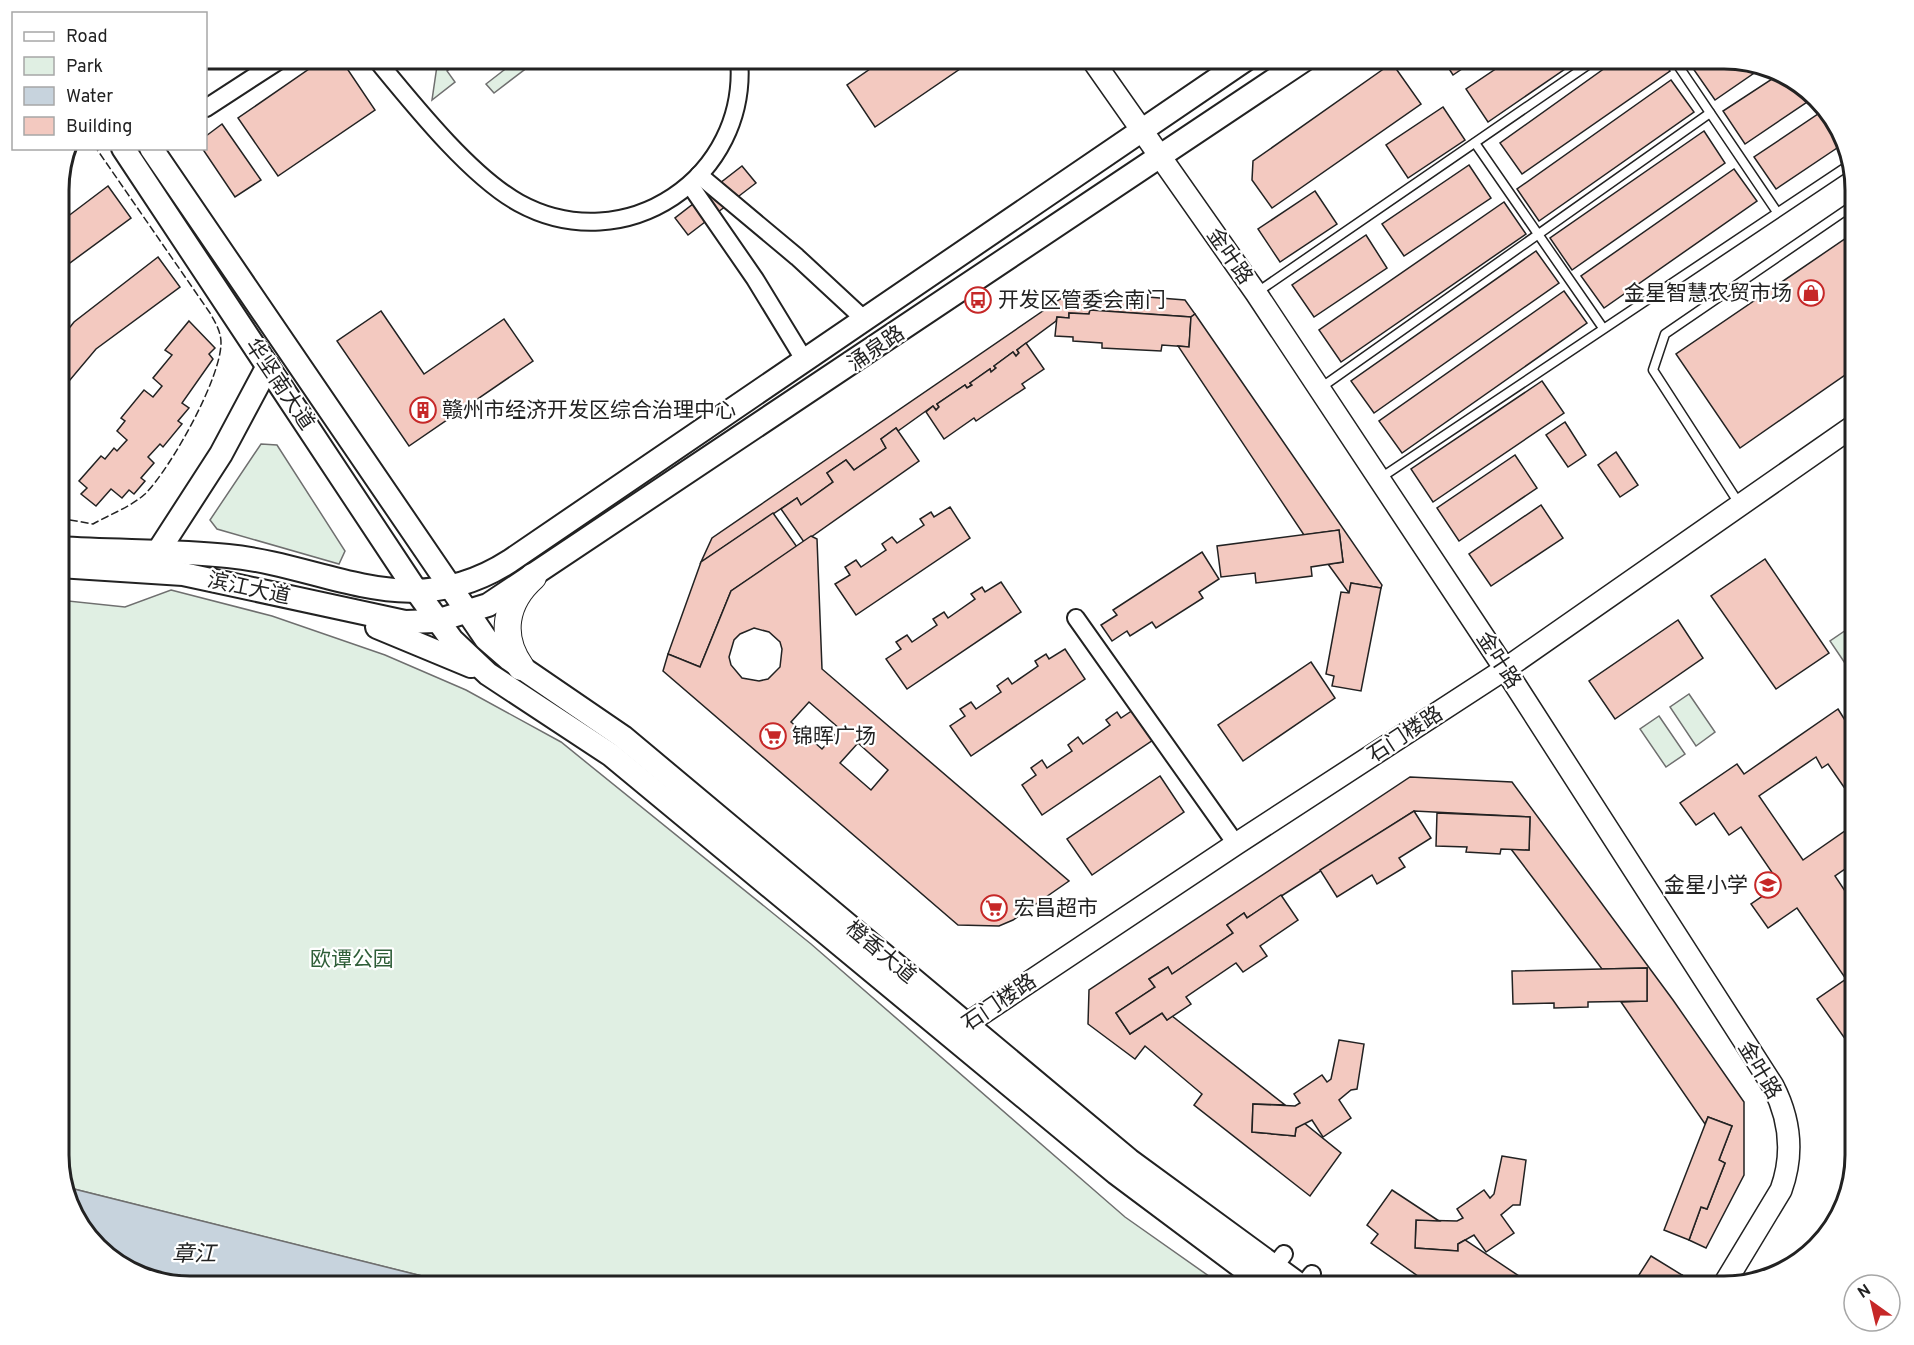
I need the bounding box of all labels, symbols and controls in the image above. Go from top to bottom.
legend [12,12,207,150]
text: Road [66,26,108,49]
text: Park [66,56,103,79]
text: Water [66,86,113,109]
text: Building [66,116,132,139]
street label: 金叶路 [1200,223,1258,290]
shop icon: 金星智慧农贸市场 [1796,278,1826,308]
place label: 金星智慧农贸市场 [1624,281,1792,308]
bus stop icon: 开发区管委会南门 [963,285,993,315]
place label: 开发区管委会南门 [998,288,1166,315]
street label: 涌泉路 [843,320,911,378]
street label: 华坚南大道 [238,334,319,436]
building icon: 赣州市经济开发区综合治理中心 [408,395,438,425]
place label: 赣州市经济开发区综合治理中心 [442,398,736,425]
street label: 滨江大道 [205,568,293,611]
street label: 金叶路 [1469,627,1526,695]
street label: 石门楼路 [1363,701,1448,769]
supermarket icon: 锦晖广场 [758,721,788,751]
place label: 锦晖广场 [792,724,876,751]
school or university icon: 金星小学 [1753,870,1783,900]
place label: 金星小学 [1664,873,1748,900]
supermarket icon: 宏昌超市 [979,893,1009,923]
place label: 宏昌超市 [1014,896,1098,923]
street label: 橙香大道 [839,916,921,990]
park label: 欧谭公园 [310,947,394,974]
street label: 石门楼路 [957,969,1042,1038]
street label: 金叶路 [1731,1037,1787,1105]
water label: 章江 [172,1242,218,1269]
north arrow [1842,1273,1902,1333]
text: N [1854,1281,1875,1304]

